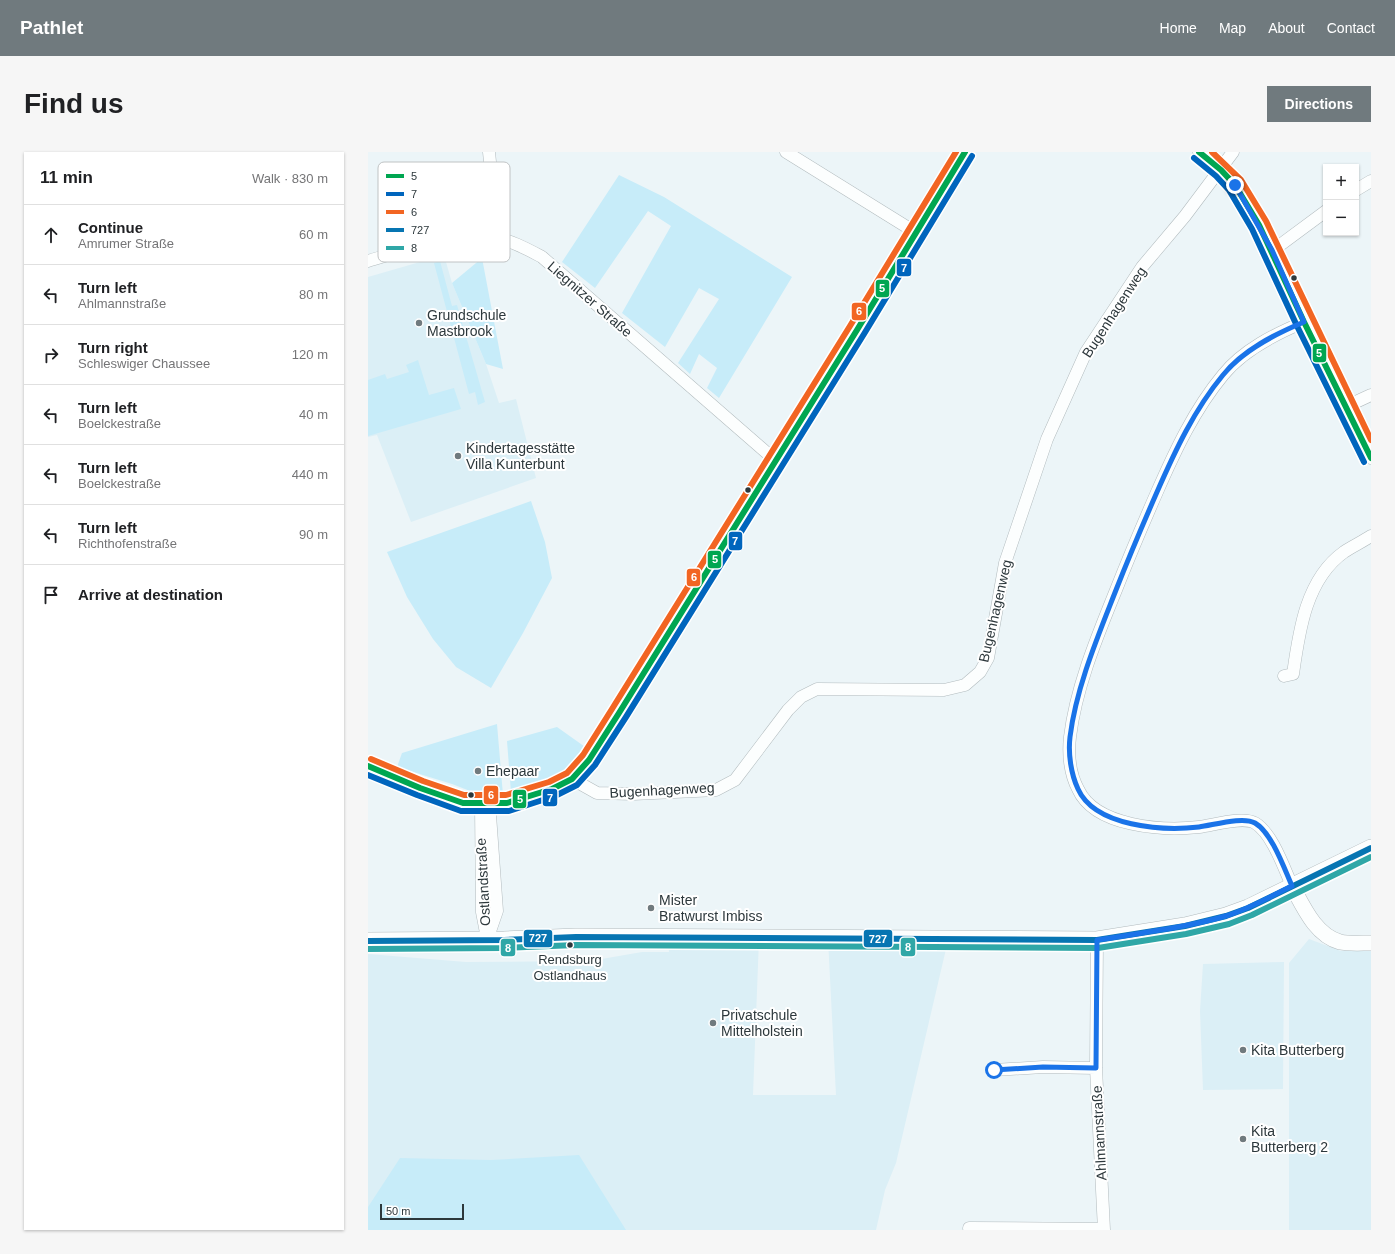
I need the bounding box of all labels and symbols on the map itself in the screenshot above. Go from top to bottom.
legend [378,162,510,262]
text: 5 [411,170,417,182]
route end [1226,176,1244,194]
text: 7 [411,188,417,200]
text: 6 [411,206,417,218]
text: 727 [411,224,429,236]
text: 8 [411,242,417,254]
street label: Liegnitzer Straße [545,258,636,340]
line badge: 7 [896,258,912,277]
text: 7 [901,262,907,274]
street label: Bugenhagenweg [1079,264,1149,360]
unlabelled marker [1289,273,1299,283]
line badge: 5 [875,279,890,298]
text: 5 [879,282,885,294]
line badge: 6 [851,302,867,321]
text: 6 [856,305,862,317]
place label: Grundschule Mastbrook [427,307,507,339]
marker: Grundschule Mastbrook [414,318,424,328]
line badge: 5 [1312,343,1327,363]
text: 5 [1316,347,1322,359]
place label: Kindertagesstätte Villa Kunterbunt [466,440,575,472]
marker: Kindertagesstätte Villa Kunterbunt [453,451,463,461]
unlabelled marker [743,485,753,495]
line badge: 7 [728,531,743,551]
text: 7 [732,535,738,547]
line badge: 5 [707,550,722,569]
text: 5 [712,553,718,565]
street label: Bugenhagenweg [975,558,1015,664]
line badge: 6 [686,568,701,587]
text: 6 [691,571,697,583]
place label: Ehepaar [486,763,539,779]
marker: Ehepaar [473,766,483,776]
street label: Bugenhagenweg [609,779,715,801]
line badge: 6 [483,785,499,805]
line badge: 7 [542,788,558,807]
text: 6 [488,789,494,801]
line badge: 5 [512,789,527,809]
unlabelled marker [466,790,476,800]
text: 7 [547,792,553,804]
text: 5 [517,793,523,805]
street label: Ostlandstraße [473,837,493,926]
place label: Mister Bratwurst Imbiss [659,892,762,924]
marker: Mister Bratwurst Imbiss [646,903,656,913]
line badge: 727 [523,929,553,948]
line badge: 727 [863,929,893,948]
text: 727 [529,932,547,944]
text: 727 [869,933,887,945]
line badge: 8 [900,937,916,957]
line badge: 8 [500,938,516,957]
marker: Rendsburg Ostlandhaus [565,940,575,950]
text: 8 [905,941,911,953]
text: 8 [505,942,511,954]
place label: Rendsburg Ostlandhaus [534,952,607,983]
place label: Privatschule Mittelholstein [721,1007,803,1039]
marker: Privatschule Mittelholstein [708,1018,718,1028]
place label: Kita Butterberg [1251,1042,1344,1058]
marker: Kita Butterberg [1238,1045,1248,1055]
route start [985,1061,1003,1079]
street label: Ahlmannstraße [1089,1085,1109,1181]
place label: Kita Butterberg 2 [1251,1123,1328,1155]
marker: Kita Butterberg 2 [1238,1134,1248,1144]
scale bar [380,1202,464,1221]

